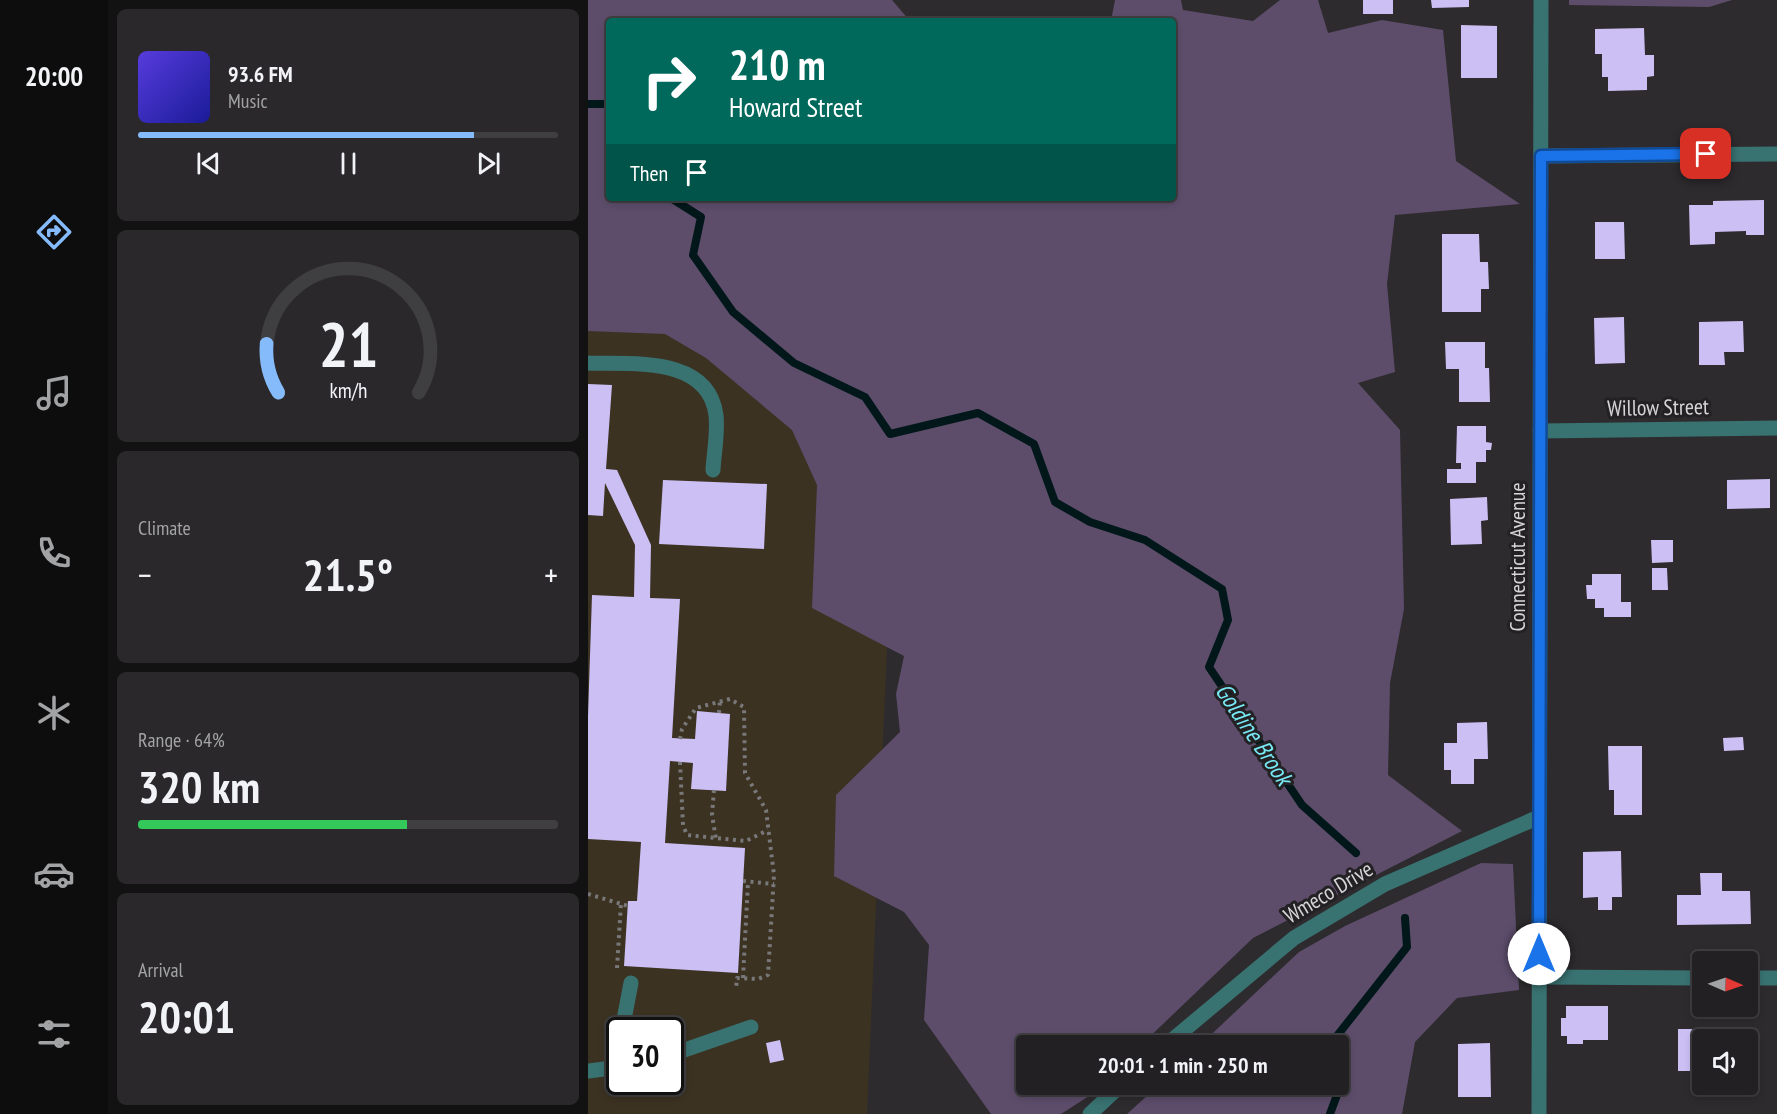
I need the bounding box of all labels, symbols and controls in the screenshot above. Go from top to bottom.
text: 210 m [729,37,826,92]
icon: right [630,42,708,120]
text: 20:00 [25,59,83,93]
text: 93.6 FM [228,60,293,88]
text: Music [228,88,268,114]
text: Howard Street [729,90,862,124]
pin [1680,128,1731,179]
icon: arrive [1689,137,1722,170]
icon: previous [192,147,225,180]
icon: pause [332,147,365,180]
icon: next [472,147,505,180]
icon: arrive [680,156,713,189]
text: Then [630,159,668,187]
icon: directions [33,211,75,253]
text: 21 [318,303,378,384]
icon: music [33,372,75,414]
text: km/h [329,376,367,404]
street label: Willow Street [1607,392,1709,422]
street label: Connecticut Avenue [1503,483,1531,632]
text: Climate [138,515,191,541]
icon: phone [33,532,75,574]
text: 21.5° [303,545,393,603]
text: − [138,553,152,596]
text: + [544,553,558,596]
water label: Goldine Brook [1208,677,1301,793]
icon: climate [33,692,75,734]
text: Range · 64% [138,727,225,753]
text: 320 km [138,757,260,815]
icon: car [33,853,75,895]
street label: Wmeco Drive [1278,855,1378,929]
position arrow [1507,922,1571,986]
north arrow [1692,951,1758,1017]
map controls [1692,951,1758,1095]
text: Arrival [138,957,183,983]
text: 20:01 [138,987,235,1045]
icon: filters [33,1013,75,1055]
speed limit sign: 30 [606,1017,684,1095]
button: sound [1692,1029,1758,1095]
text: 20:01 · 1 min · 250 m [1097,1051,1268,1079]

